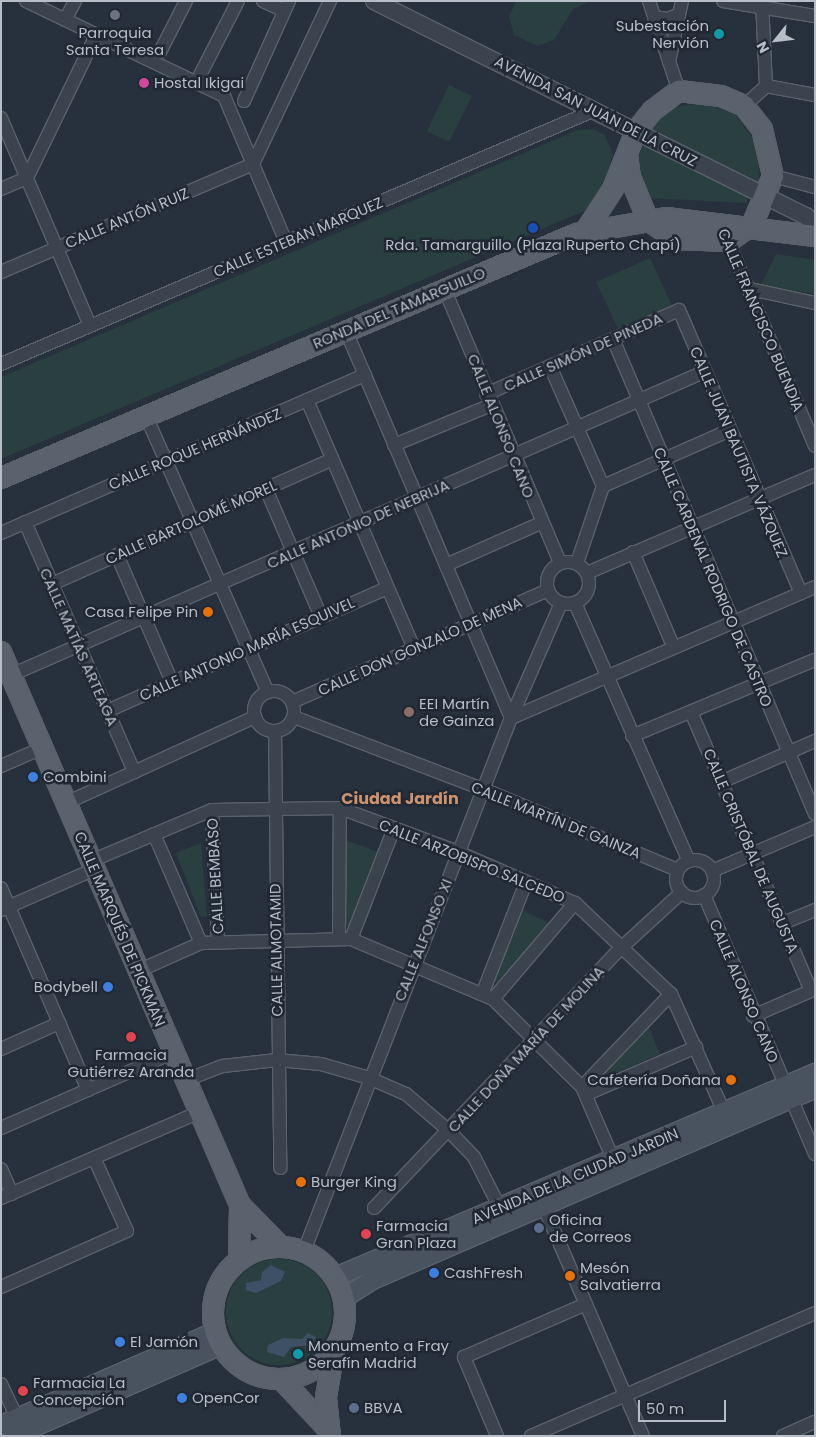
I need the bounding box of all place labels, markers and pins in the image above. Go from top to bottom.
marker: Parroquia Santa Teresa [109,9,121,21]
place label: Subestación Nervión [616,16,709,51]
place label: Parroquia Santa Teresa [66,23,164,58]
marker: Subestación Nervión [713,28,725,40]
place label: Hostal Ikigai [154,74,244,92]
marker: Hostal Ikigai [138,77,150,89]
marker: Rda. Tamarguillo (Plaza Ruperto Chapí) [527,222,539,234]
place label: Rda. Tamarguillo (Plaza Ruperto Chapí) [385,236,681,254]
place label: Casa Felipe Pin [85,603,198,621]
marker: Casa Felipe Pin [202,606,214,618]
place label: EEI Martín de Gainza [419,694,495,729]
marker: EEI Martín de Gainza [403,706,415,718]
place label: Combini [43,768,107,786]
marker: Combini [27,771,39,783]
place label: Bodybell [34,978,98,996]
marker: Bodybell [102,981,114,993]
marker: Farmacia Gutiérrez Aranda [125,1031,137,1043]
place label: Farmacia Gutiérrez Aranda [68,1045,194,1080]
place label: Cafetería Doñana [587,1071,721,1089]
marker: Cafetería Doñana [725,1074,737,1086]
place label: Burger King [311,1173,397,1191]
marker: Burger King [295,1176,307,1188]
place label: Oficina de Correos [549,1210,632,1245]
place label: Farmacia Gran Plaza [376,1216,456,1251]
marker: Oficina de Correos [533,1222,545,1234]
marker: Farmacia Gran Plaza [360,1228,372,1240]
place label: Mesón Salvatierra [580,1258,661,1293]
place label: CashFresh [444,1264,523,1282]
marker: CashFresh [428,1267,440,1279]
marker: Mesón Salvatierra [564,1270,576,1282]
place label: El Jamón [130,1333,198,1351]
marker: El Jamón [114,1336,126,1348]
place label: Monumento a Fray Serafín Madrid [308,1336,449,1371]
marker: Monumento a Fray Serafín Madrid [292,1348,304,1360]
place label: Farmacia La Concepción [33,1373,125,1408]
marker: Farmacia La Concepción [17,1385,29,1397]
place label: OpenCor [192,1389,260,1407]
marker: OpenCor [176,1392,188,1404]
place label: BBVA [364,1399,403,1417]
marker: BBVA [348,1402,360,1414]

